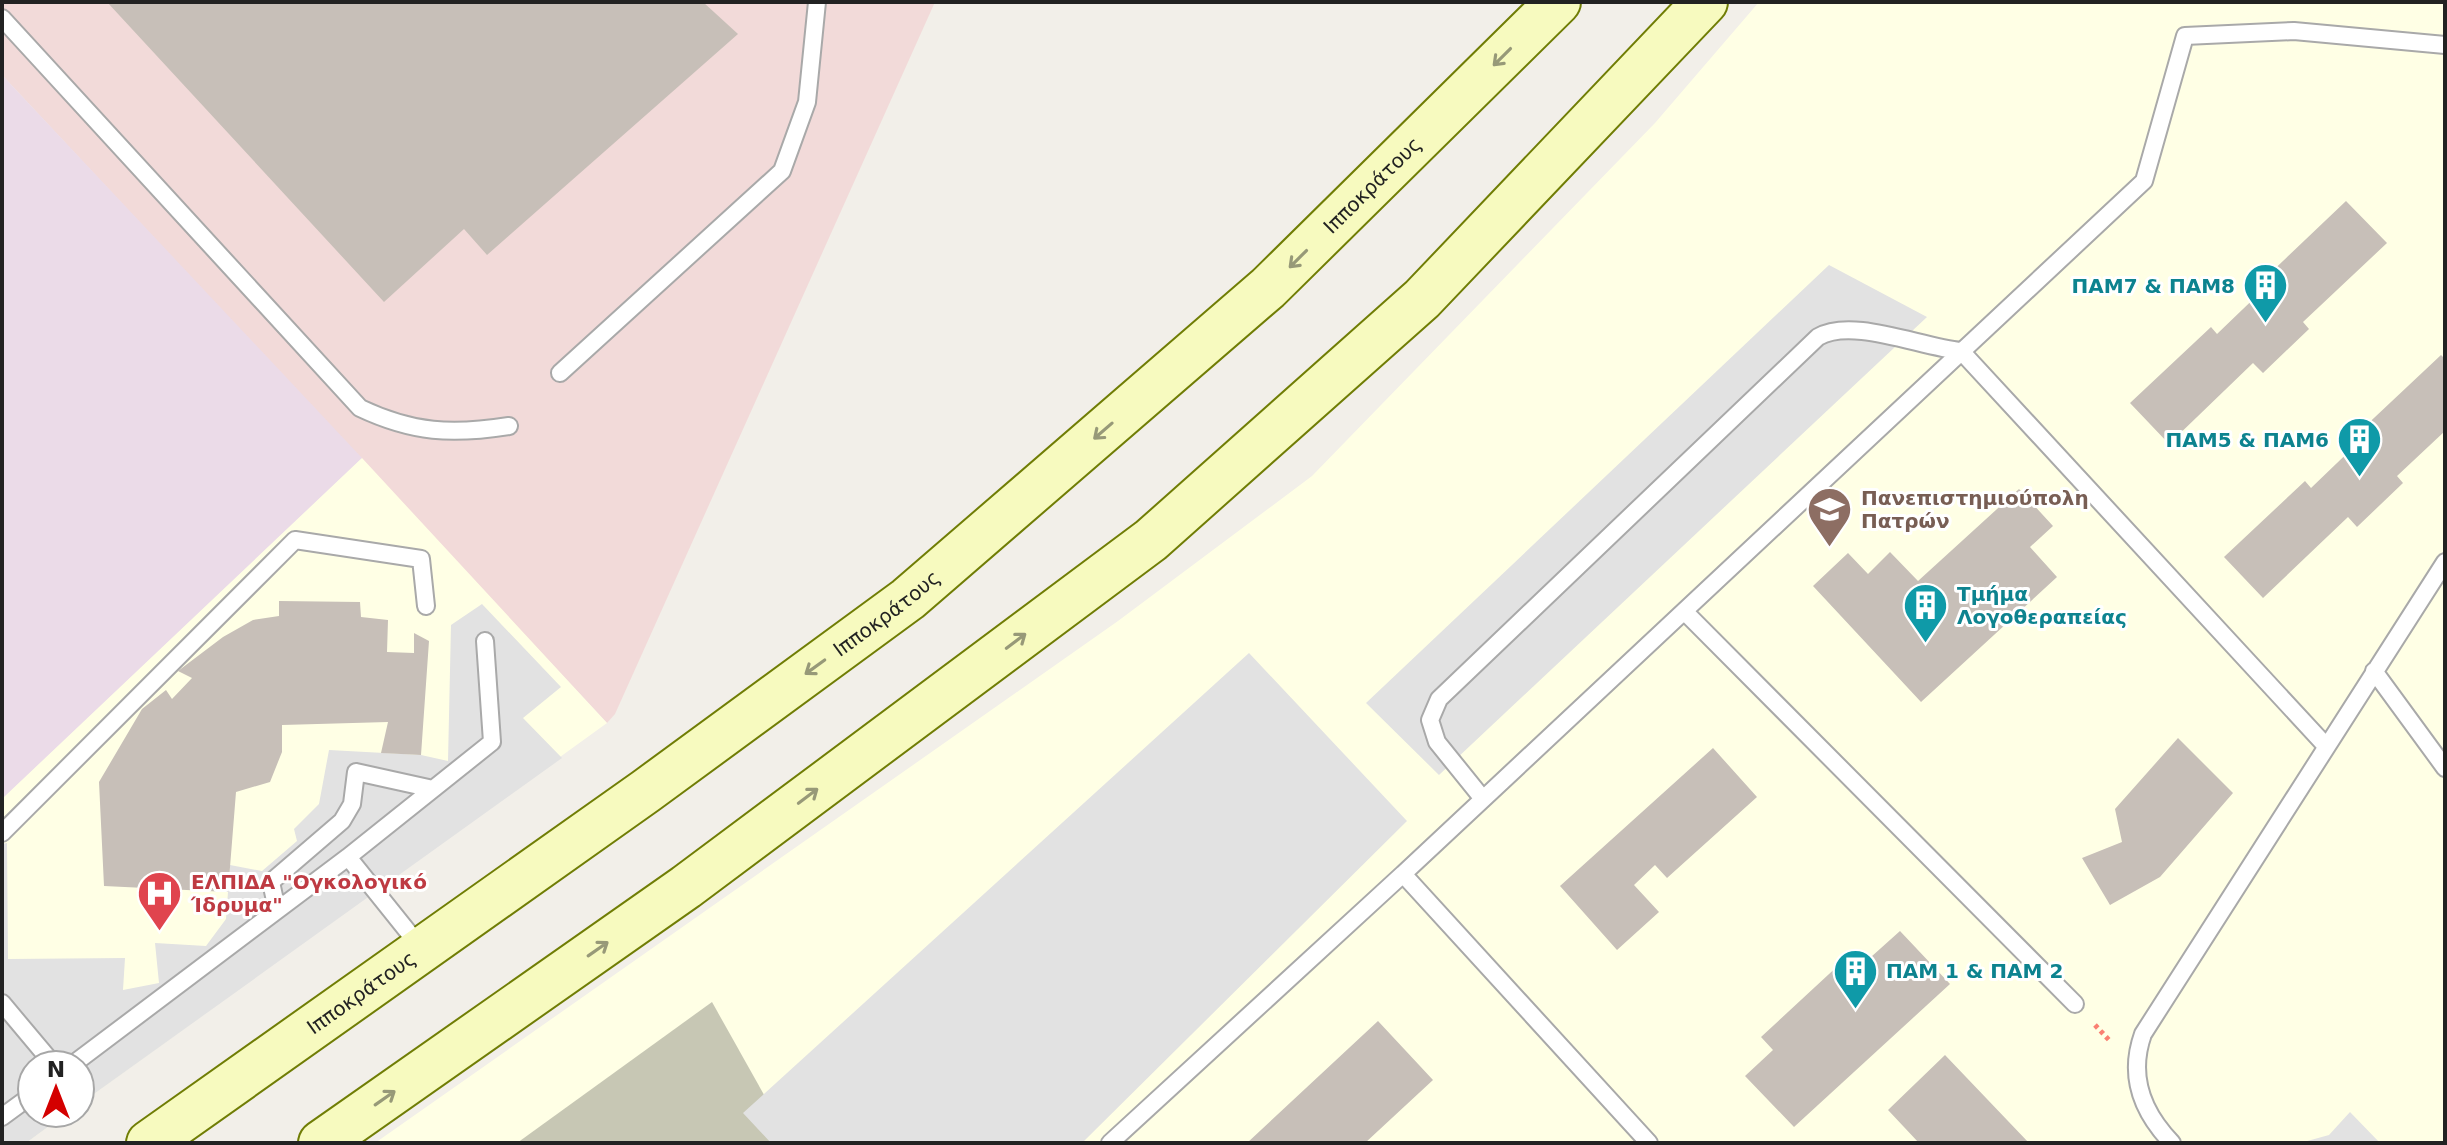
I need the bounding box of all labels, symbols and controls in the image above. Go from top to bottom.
one-way arrow [1493,47,1512,67]
street label: Ιπποκράτους [1318,132,1426,239]
one-way arrow [1289,249,1308,268]
building icon: ΠΑΜ7 & ΠΑΜ8 [2242,262,2290,325]
place label: ΠΑΜ7 & ΠΑΜ8 [2072,274,2235,298]
building icon: ΠΑΜ5 & ΠΑΜ6 [2336,416,2384,479]
one-way arrow [1093,422,1113,440]
place label: ΠΑΜ5 & ΠΑΜ6 [2166,428,2329,452]
school or university icon: Πανεπιστημιούπολη Πατρών [1806,486,1854,549]
place label: Πανεπιστημιούπολη Πατρών [1861,486,2089,533]
street label: Ιπποκράτους [829,565,945,662]
building icon: Τμήμα Λογοθεραπείας [1902,581,1950,644]
place label: Τμήμα Λογοθεραπείας [1957,582,2127,629]
one-way arrow [1005,632,1026,649]
one-way arrow [805,659,827,675]
one-way arrow [797,788,818,805]
hospital icon: ΕΛΠΙΔΑ "Ογκολογικό Ίδρυμα" [136,869,184,932]
place label: ΕΛΠΙΔΑ "Ογκολογικό Ίδρυμα" [190,870,427,917]
one-way arrow [586,941,608,957]
street label: Ιπποκράτους [302,946,420,1039]
building icon: ΠΑΜ 1 & ΠΑΜ 2 [1831,947,1879,1010]
place label: ΠΑΜ 1 & ΠΑΜ 2 [1886,959,2063,983]
north arrow [16,1049,96,1129]
text: N [47,1057,65,1082]
one-way arrow [373,1090,395,1106]

